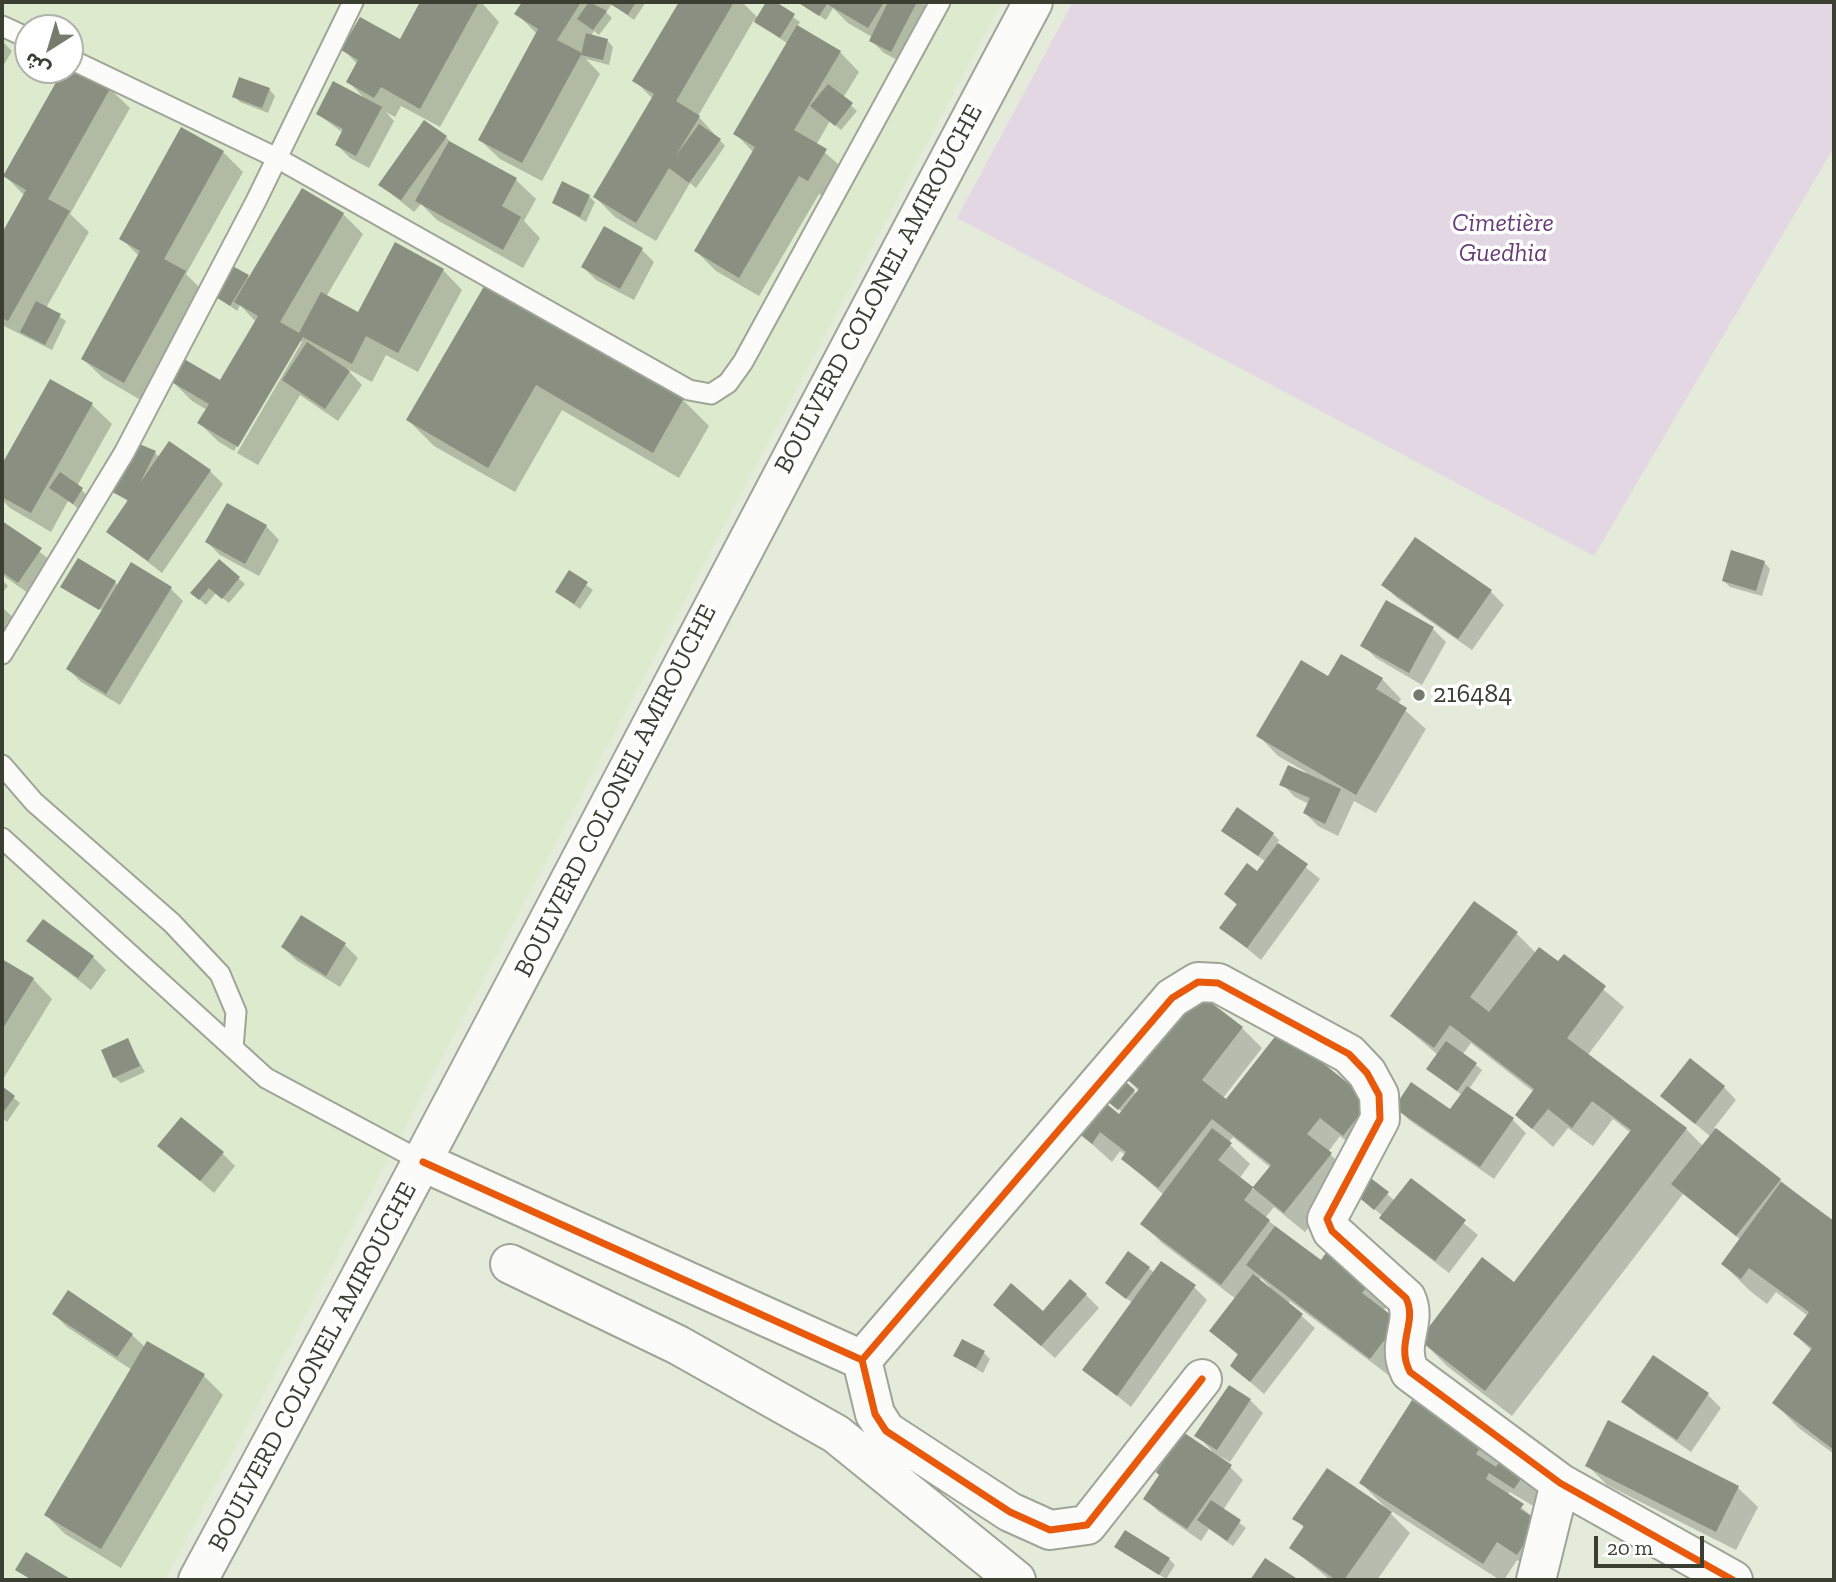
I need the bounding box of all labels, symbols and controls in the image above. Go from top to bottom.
north arrow [14,14,84,84]
text: ش [20,48,55,82]
street label: BOULVERD COLONEL AMIROUCHE [768,99,990,479]
park label: Cimetière Guedhia [1452,208,1554,270]
street label: BOULVERD COLONEL AMIROUCHE [508,600,724,982]
place label: 216484 [1433,679,1512,711]
marker: 216484 [1411,687,1427,703]
street label: BOULVERD COLONEL AMIROUCHE [202,1177,424,1557]
scale bar [1598,1522,1708,1566]
text: 20 m [1607,1535,1653,1560]

